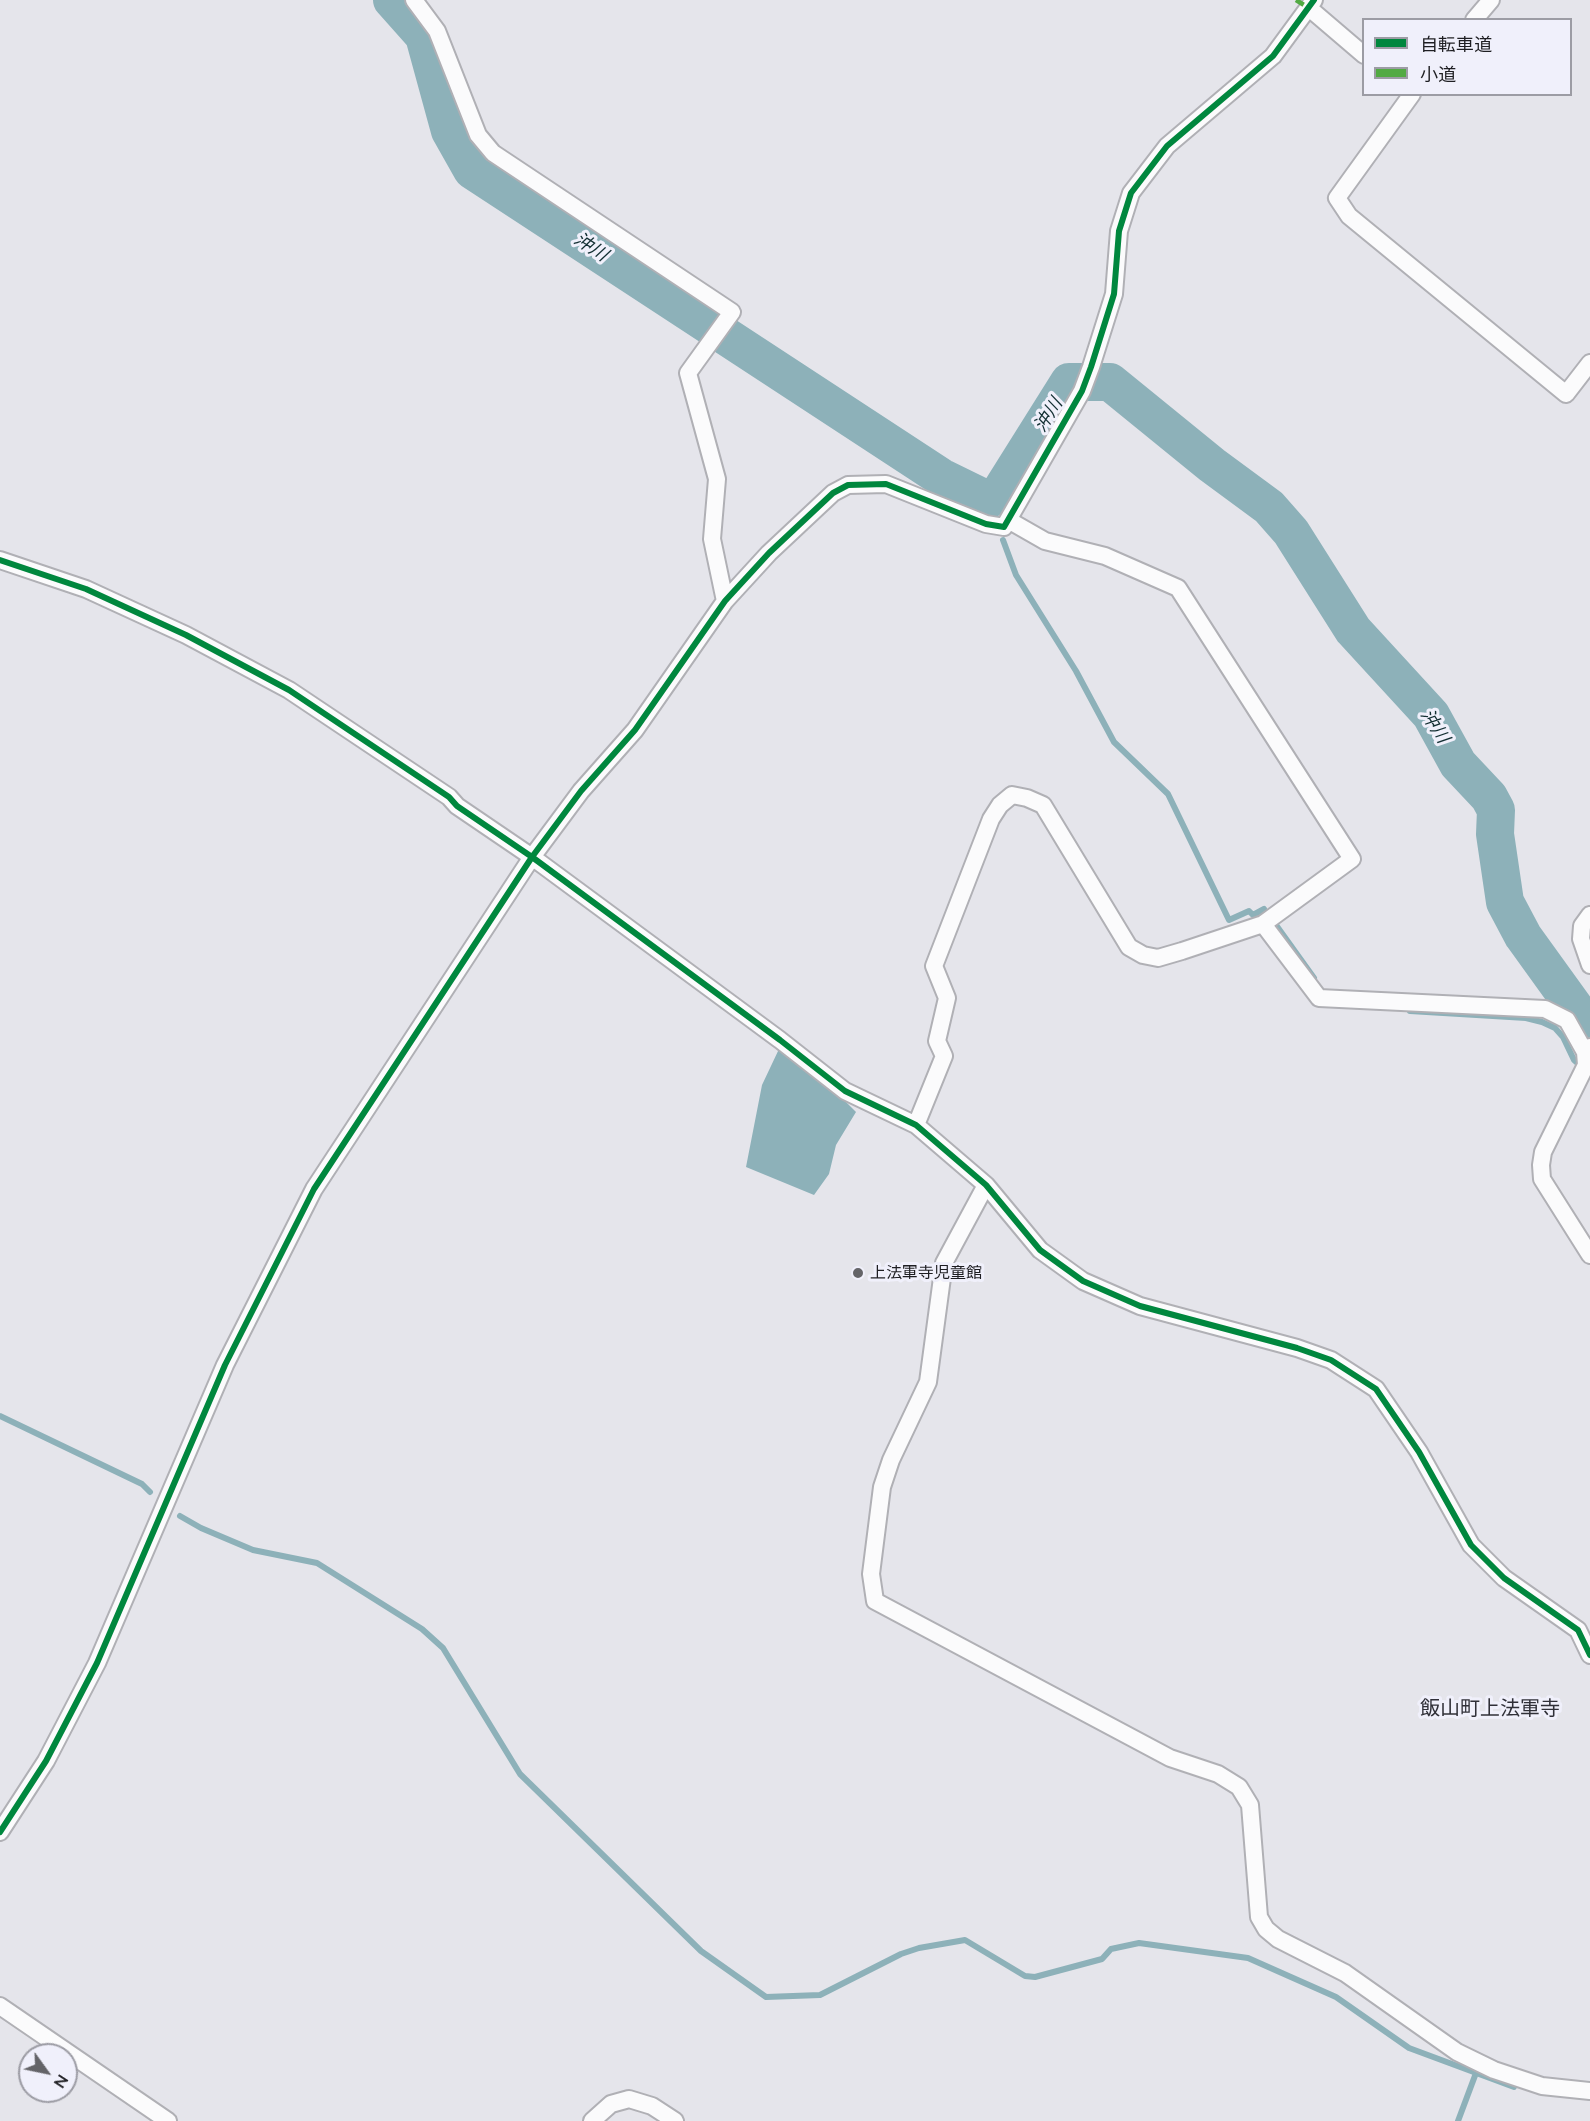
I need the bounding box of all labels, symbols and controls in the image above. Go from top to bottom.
legend [1362,18,1572,96]
text: 自転車道 [1420,33,1492,55]
text: 小道 [1420,63,1456,85]
water label: 沖川 [570,228,612,266]
water label: 沖川 [1029,394,1067,436]
water label: 沖川 [1416,705,1454,747]
place label: 上法軍寺児童館 [870,1263,982,1283]
marker: 上法軍寺児童館 [851,1266,865,1280]
district label: 飯山町上法軍寺 [1420,1697,1560,1721]
north arrow [18,2043,78,2103]
text: N [51,2072,73,2092]

